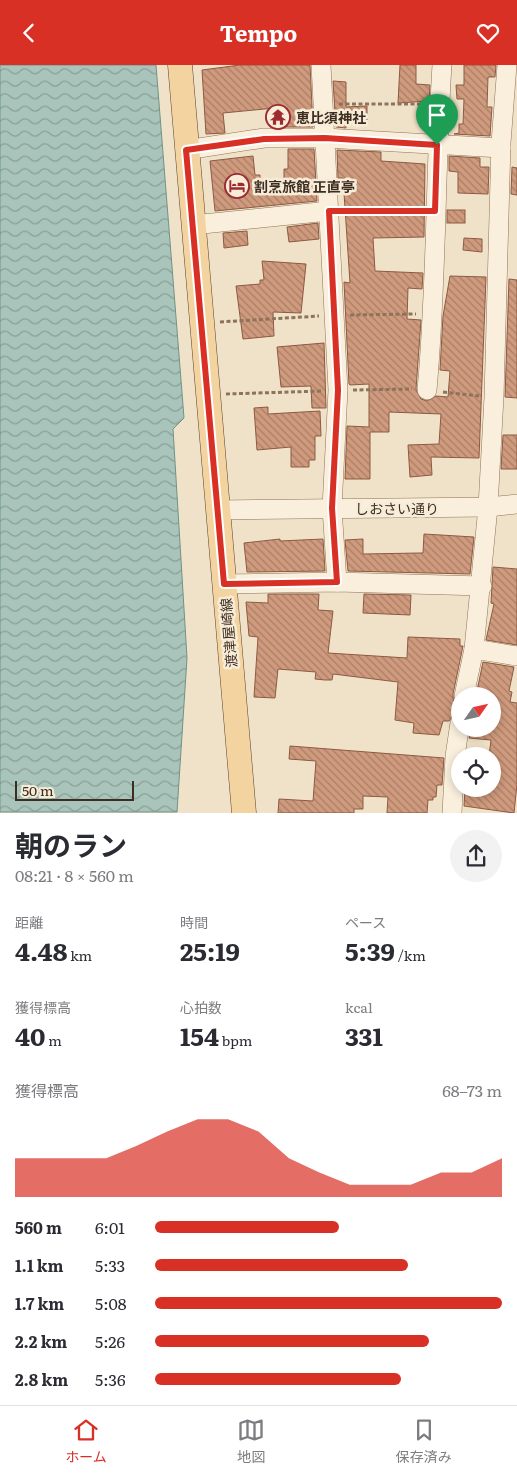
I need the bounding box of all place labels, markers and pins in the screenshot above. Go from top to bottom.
pin [416,94,458,145]
temple icon: 恵比須神社 [265,104,291,130]
place label: 恵比須神社 [296,107,366,127]
hotel icon: 割烹旅館 正直亭 [224,173,250,199]
place label: 割烹旅館 正直亭 [254,176,355,196]

